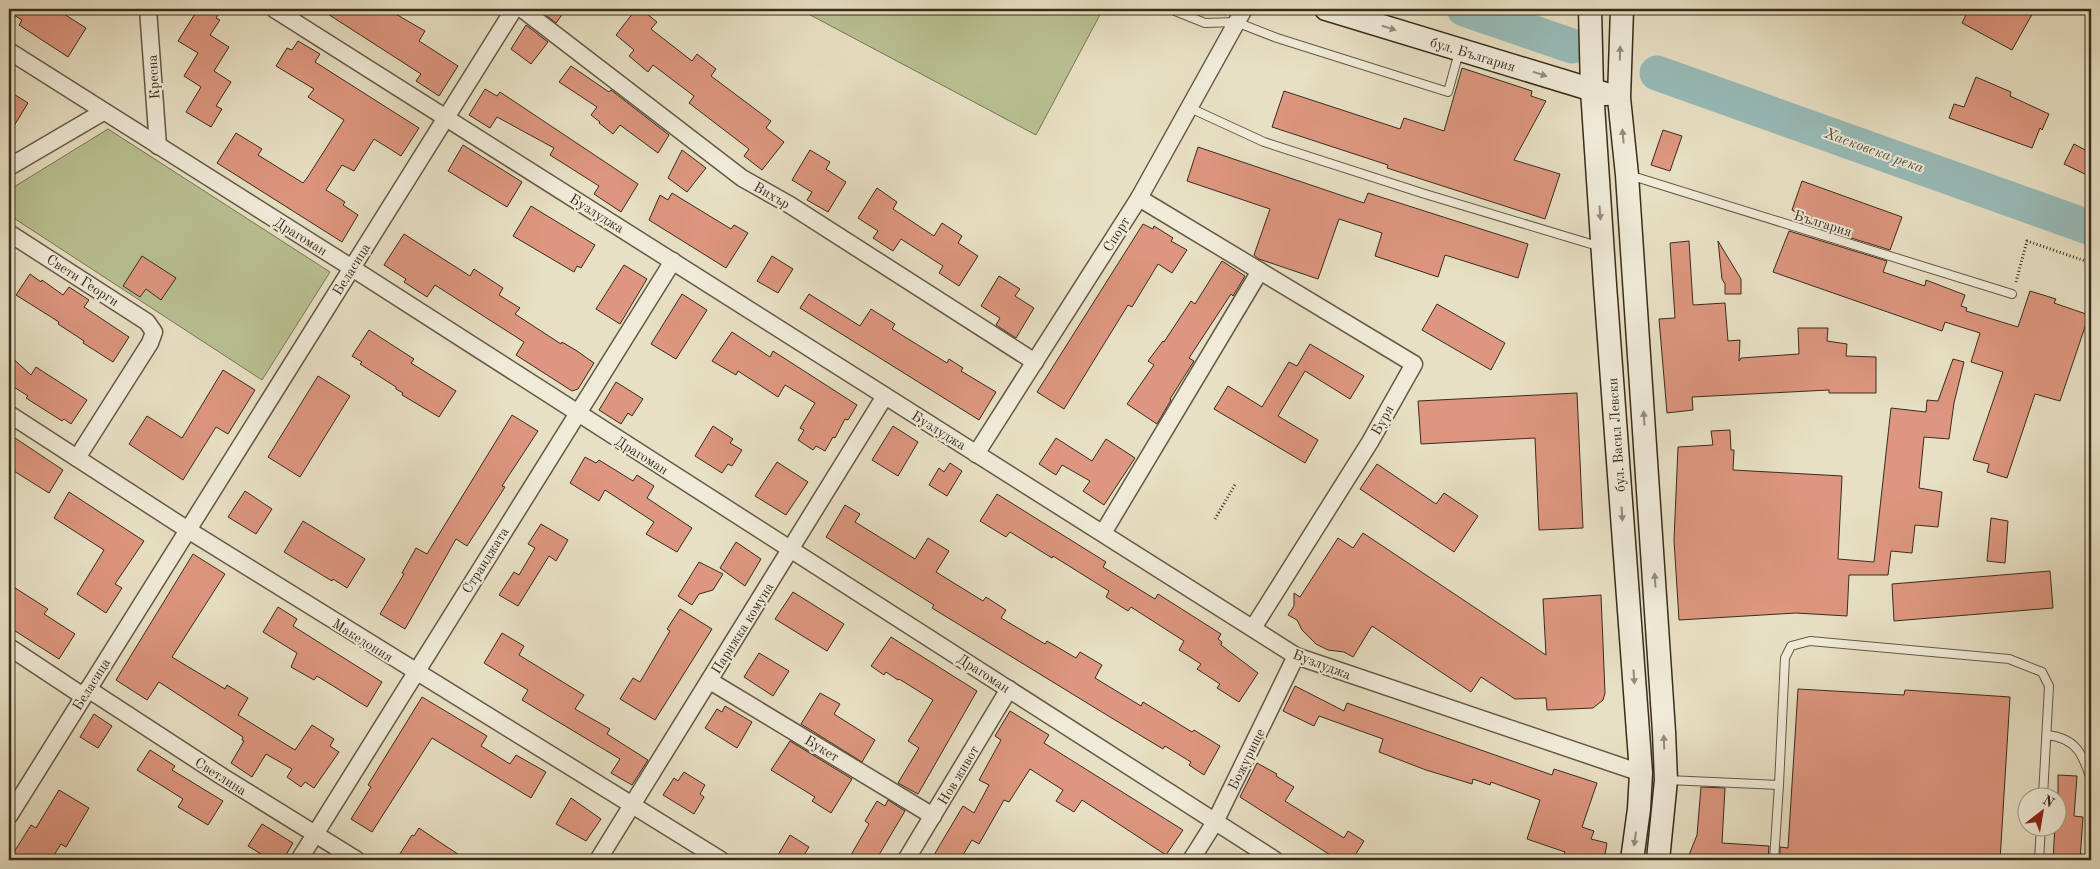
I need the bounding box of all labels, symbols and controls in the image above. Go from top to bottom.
one-way arrow [1382,25,1397,33]
street label: бул. България [1428,35,1517,75]
one-way arrow [1617,45,1625,61]
street label: Кресна [145,54,163,100]
one-way arrow [1532,71,1547,79]
water label: Хасковска река [1822,126,1925,176]
one-way arrow [1619,128,1627,144]
street label: Вихър [751,180,792,212]
street label: Бузлуджа [567,192,626,236]
one-way arrow [1597,205,1605,221]
street label: България [1792,209,1853,239]
street label: Спорт [1101,214,1133,254]
street label: Драгоман [272,215,330,259]
street label: Беласица [330,241,373,298]
street label: Свети Георги [44,252,121,309]
street label: бул. Васил Левски [1606,377,1628,492]
street label: Буря [1369,403,1397,438]
street label: Бузлуджа [909,409,968,453]
one-way arrow [1639,409,1647,425]
street label: Драгоман [613,434,671,478]
one-way arrow [1619,507,1627,523]
street label: Странджата [460,525,512,596]
one-way arrow [1650,571,1658,587]
street label: Парижка комуна [709,580,777,677]
street label: Македония [330,617,395,665]
street label: Бузлуджа [1291,647,1353,682]
street label: Драгоман [955,652,1012,696]
street label: Беласица [70,656,113,713]
one-way arrow [1630,669,1638,685]
street label: Божурище [1226,727,1268,792]
street label: Букет [802,733,841,765]
one-way arrow [1660,734,1668,750]
street label: Нов живот [936,743,982,808]
street label: Светлина [192,756,249,798]
north arrow [2018,786,2068,836]
text: N [2040,793,2057,811]
one-way arrow [1631,831,1639,847]

